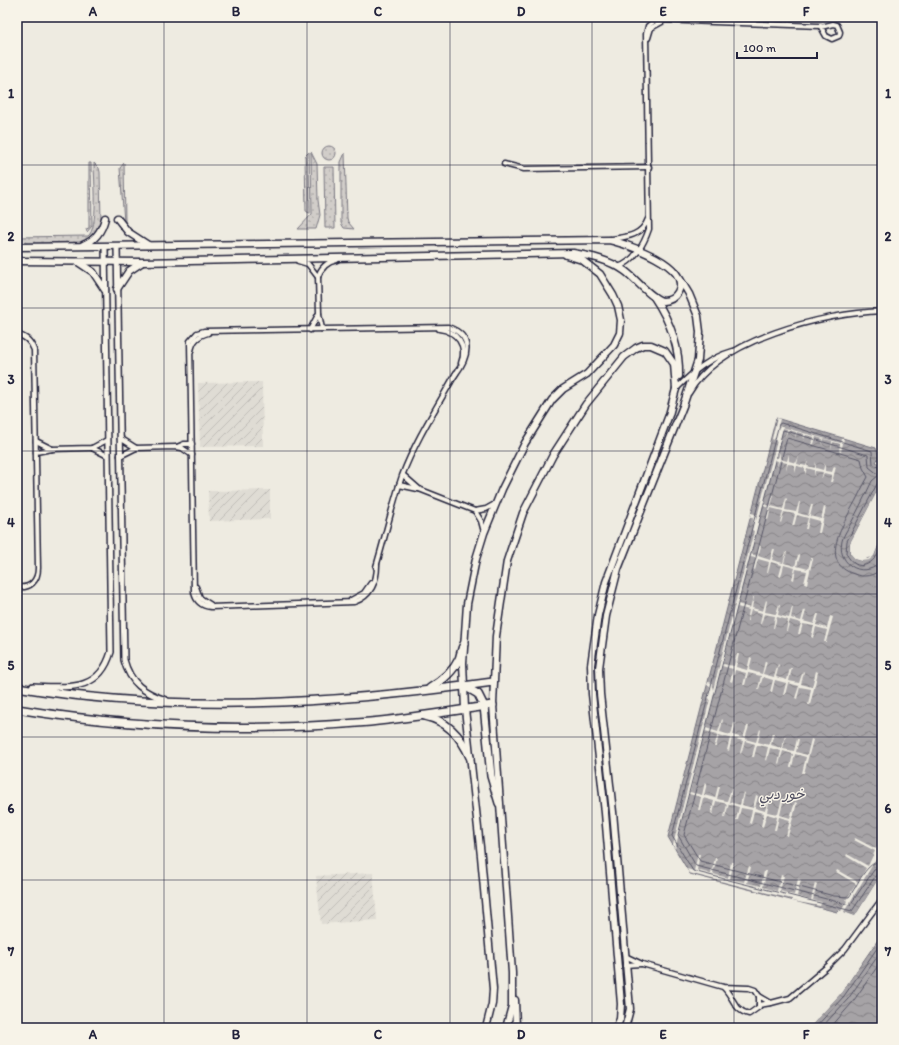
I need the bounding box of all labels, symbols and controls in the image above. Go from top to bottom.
text: A [88,4,98,19]
text: B [232,4,241,19]
text: C [374,4,383,19]
text: D [517,4,526,19]
text: E [659,4,667,19]
text: F [803,4,810,19]
scale bar [737,34,817,60]
text: 100 m [743,41,776,55]
text: 1 [8,86,14,101]
text: 1 [885,86,891,101]
text: 2 [8,229,15,244]
text: 2 [885,229,892,244]
text: 3 [7,372,15,387]
text: 3 [884,372,892,387]
text: 4 [7,515,15,530]
text: 4 [884,515,892,530]
text: 5 [8,658,15,673]
text: 5 [885,658,892,673]
water label: خور دبي [760,786,805,807]
text: 6 [8,801,15,816]
text: 6 [885,801,892,816]
text: 7 [7,944,15,959]
text: 7 [884,944,892,959]
text: A [88,1027,98,1042]
text: B [232,1027,241,1042]
text: C [374,1027,383,1042]
text: D [517,1027,526,1042]
text: E [659,1027,667,1042]
text: F [803,1027,810,1042]

